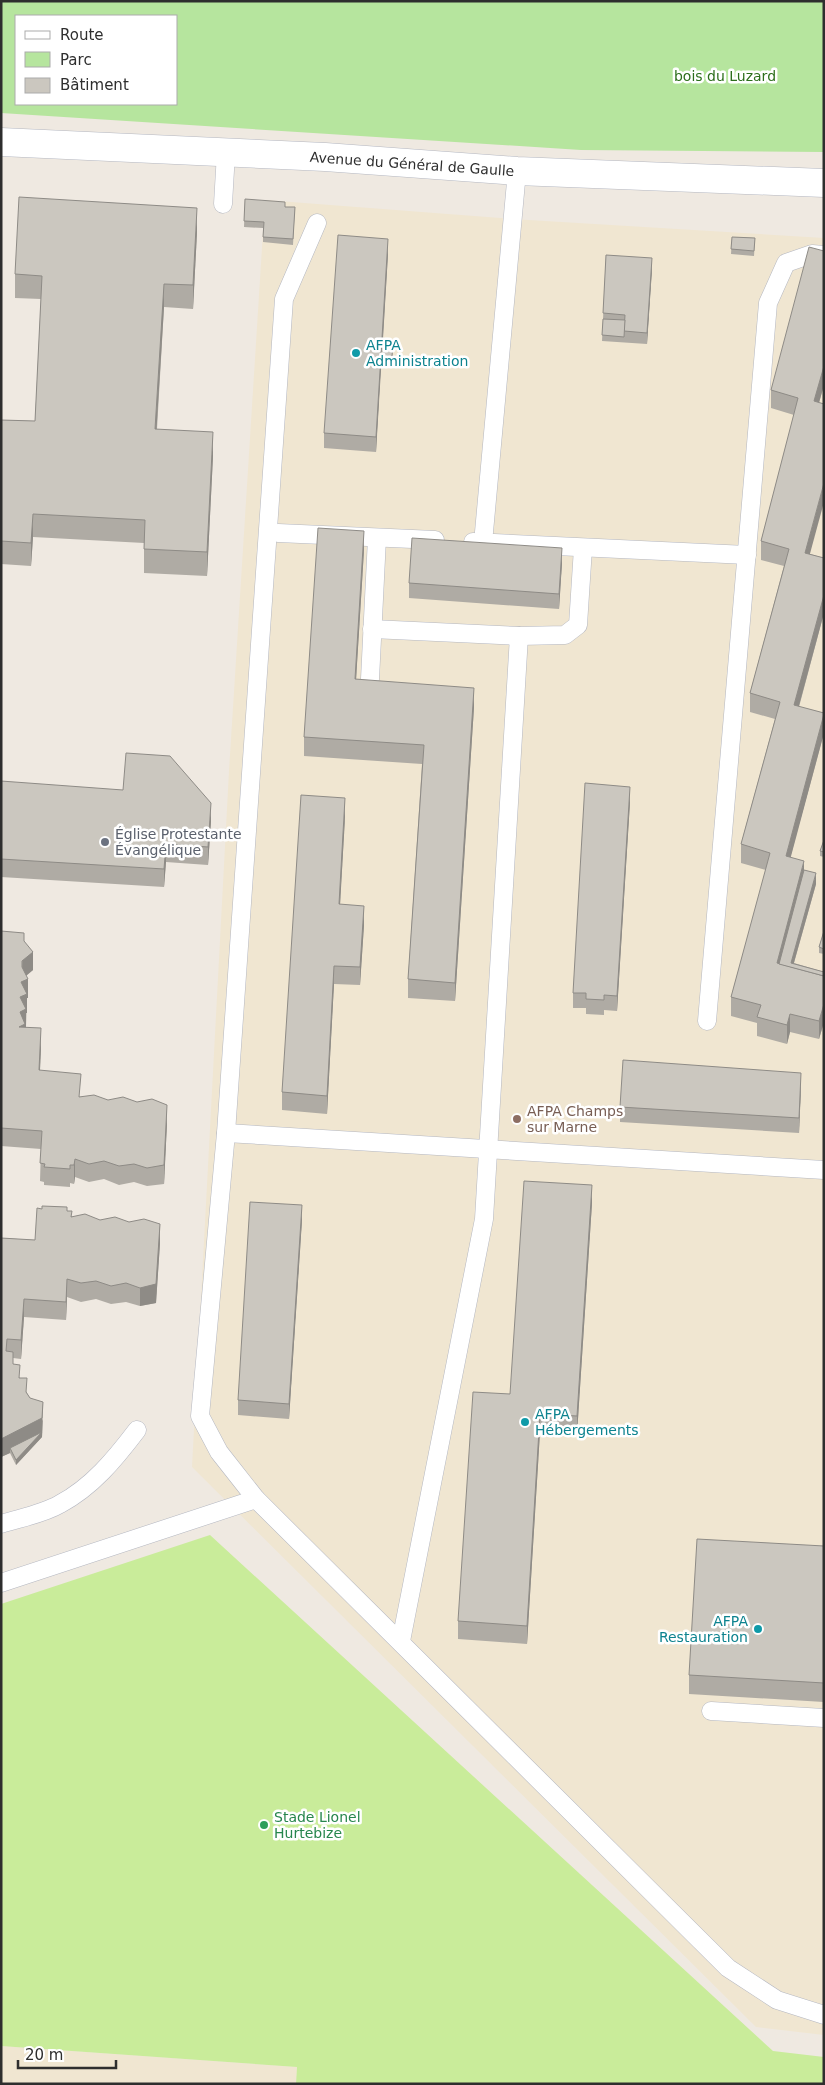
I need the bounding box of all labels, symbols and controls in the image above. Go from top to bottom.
legend [15,15,178,105]
text: Route [60,26,104,44]
text: Parc [60,51,92,69]
park label: bois du Luzard [674,68,776,84]
text: Bâtiment [60,76,129,94]
street label: Avenue du Général de Gaulle [309,149,515,179]
place label: AFPA Administration [366,337,468,369]
marker: AFPA Administration [350,347,362,359]
place label: Église Protestante Évangélique [115,826,242,858]
marker: Église Protestante Évangélique [99,836,111,848]
place label: AFPA Champs sur Marne [527,1103,623,1135]
marker: AFPA Champs sur Marne [511,1113,523,1125]
place label: AFPA Hébergements [535,1406,639,1438]
marker: AFPA Hébergements [519,1416,531,1428]
place label: AFPA Restauration [659,1613,748,1645]
marker: AFPA Restauration [752,1623,764,1635]
place label: Stade Lionel Hurtebize [274,1809,361,1841]
marker: Stade Lionel Hurtebize [258,1819,270,1831]
scale bar [18,2038,115,2070]
text: 20 m [25,2046,63,2064]

